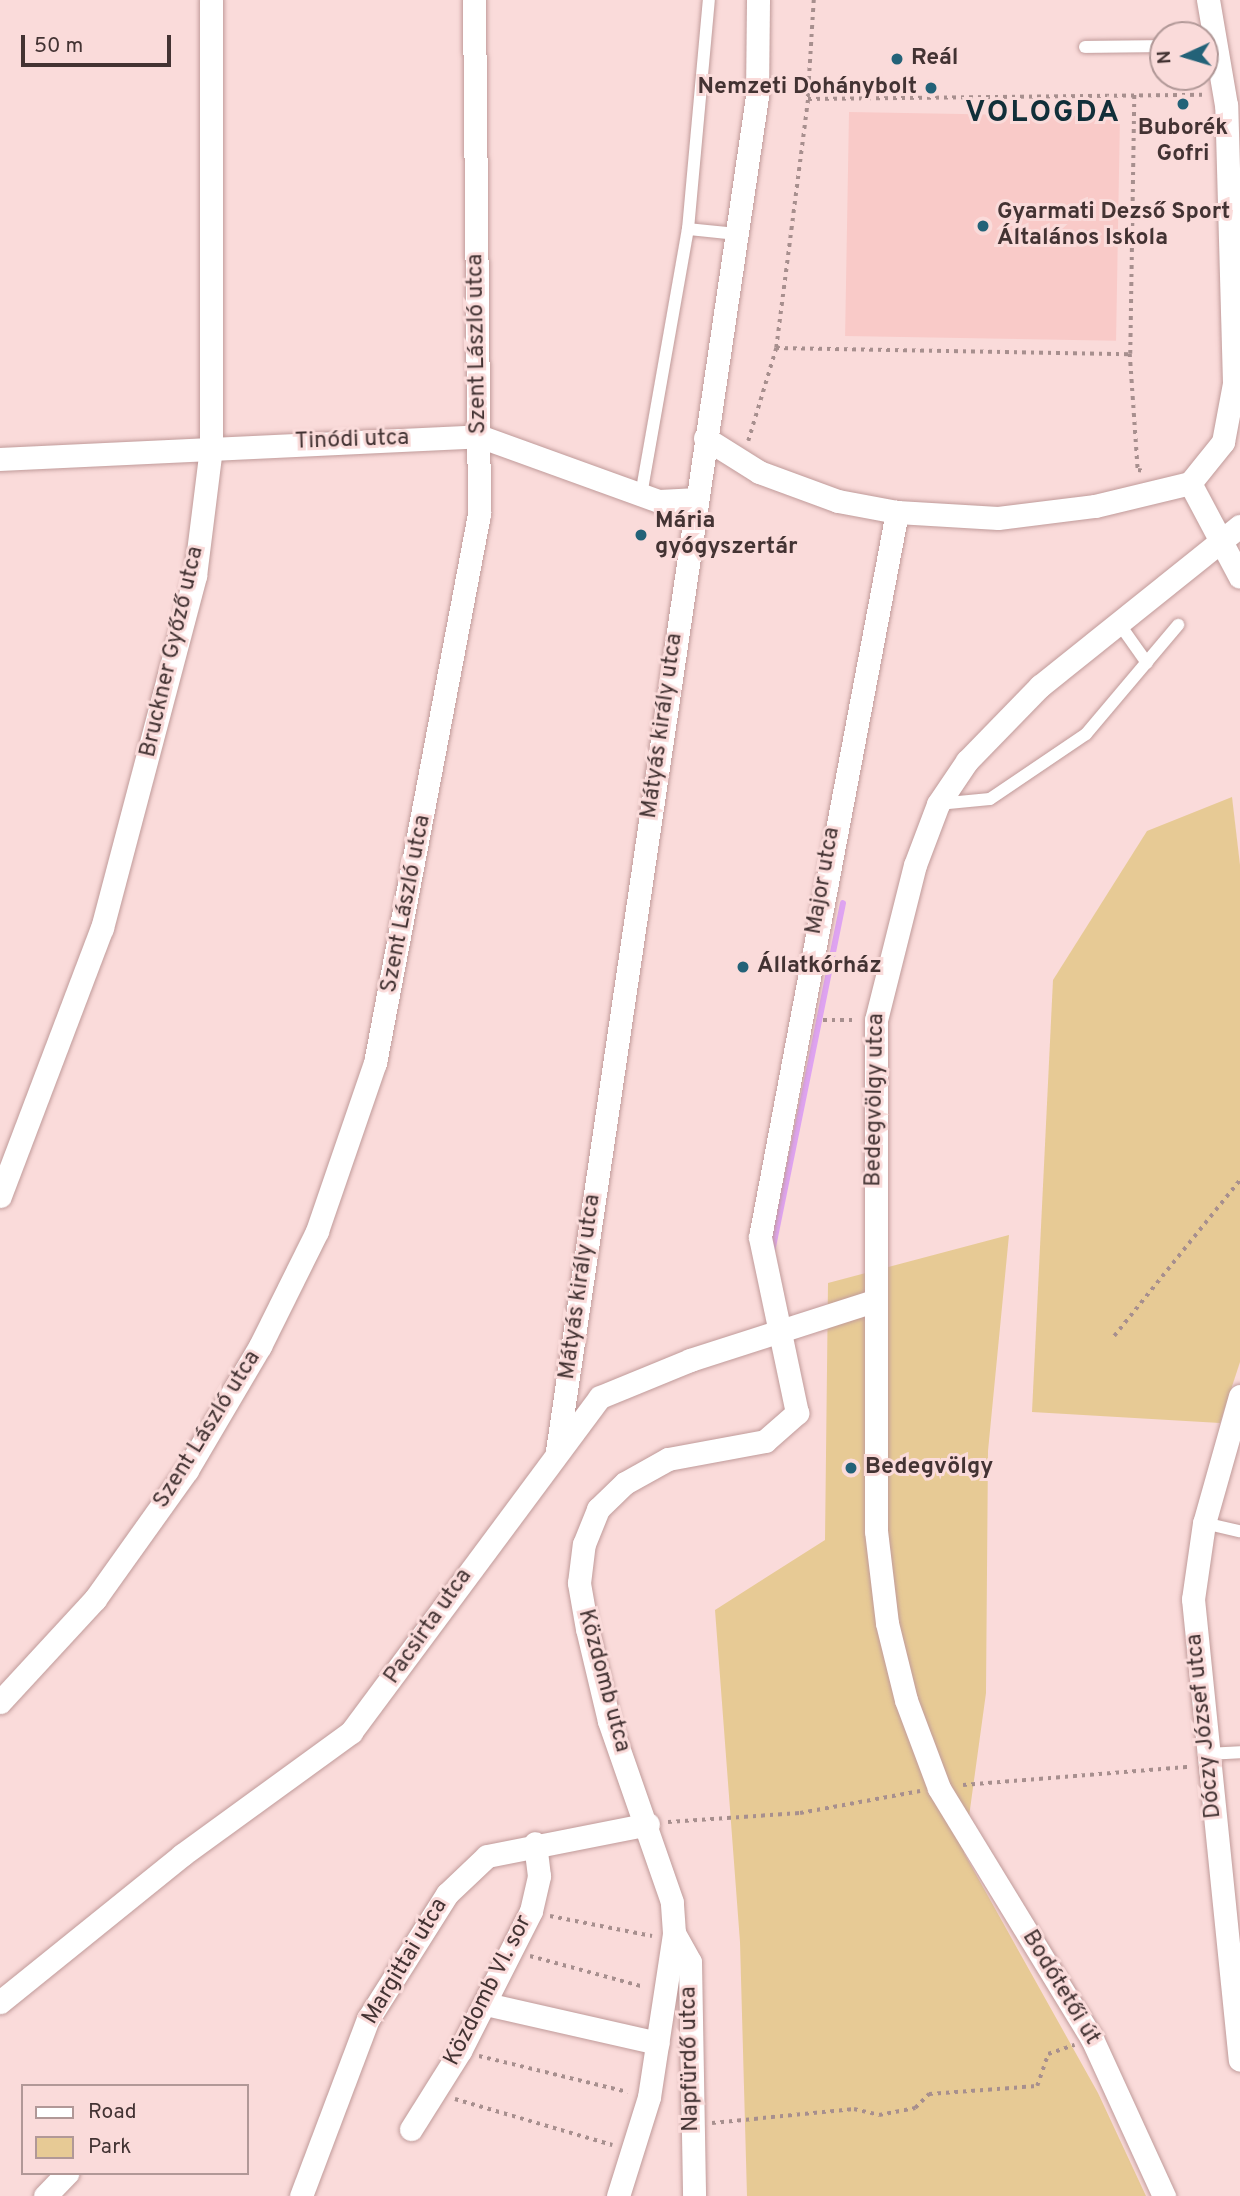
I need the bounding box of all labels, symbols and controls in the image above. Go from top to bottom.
scale bar [24,21,175,65]
north arrow [1149,21,1219,91]
text: 50 m [34,33,83,60]
place label: Reál [911,45,958,73]
text: N [1153,50,1177,65]
marker: Reál [889,51,905,67]
place label: Nemzeti Dohánybolt [698,74,917,102]
marker: Nemzeti Dohánybolt [923,80,939,96]
district label: VOLOGDA [966,96,1120,132]
marker: Buborék Gofri [1175,96,1191,112]
place label: Buborék Gofri [1138,115,1228,169]
place label: Gyarmati Dezső Sport Általános Iskola [997,199,1230,253]
marker: Gyarmati Dezső Sport Általános Iskola [975,218,991,234]
street label: Szent László utca [463,253,493,435]
street label: Tinódi utca [294,425,410,457]
place label: Mária gyógyszertár [655,508,798,562]
marker: Mária gyógyszertár [633,527,649,543]
street label: Bruckner Győző utca [135,544,211,760]
street label: Mátyás király utca [636,632,690,820]
street label: Szent László utca [376,813,438,995]
street label: Major utca [801,825,847,937]
place label: Állatkórház [757,953,882,981]
marker: Állatkórház [735,959,751,975]
street label: Bedegvölgy utca [861,1013,891,1187]
street label: Mátyás király utca [554,1193,608,1381]
street label: Szent László utca [148,1346,268,1514]
place label: Bedegvölgy [865,1454,993,1482]
marker: Bedegvölgy [843,1460,859,1476]
street label: Pacsirta utca [379,1564,479,1690]
street label: Közdomb utca [571,1607,635,1755]
street label: Dóczy József utca [1182,1632,1228,1820]
street label: Margittai utca [358,1894,454,2030]
street label: Közdomb VI. sor [439,1911,539,2071]
street label: Bodótetői út [1015,1926,1105,2050]
street label: Napfürdő utca [676,1986,706,2132]
legend [21,2084,248,2175]
text: Road [88,2099,137,2126]
text: Park [88,2134,131,2161]

